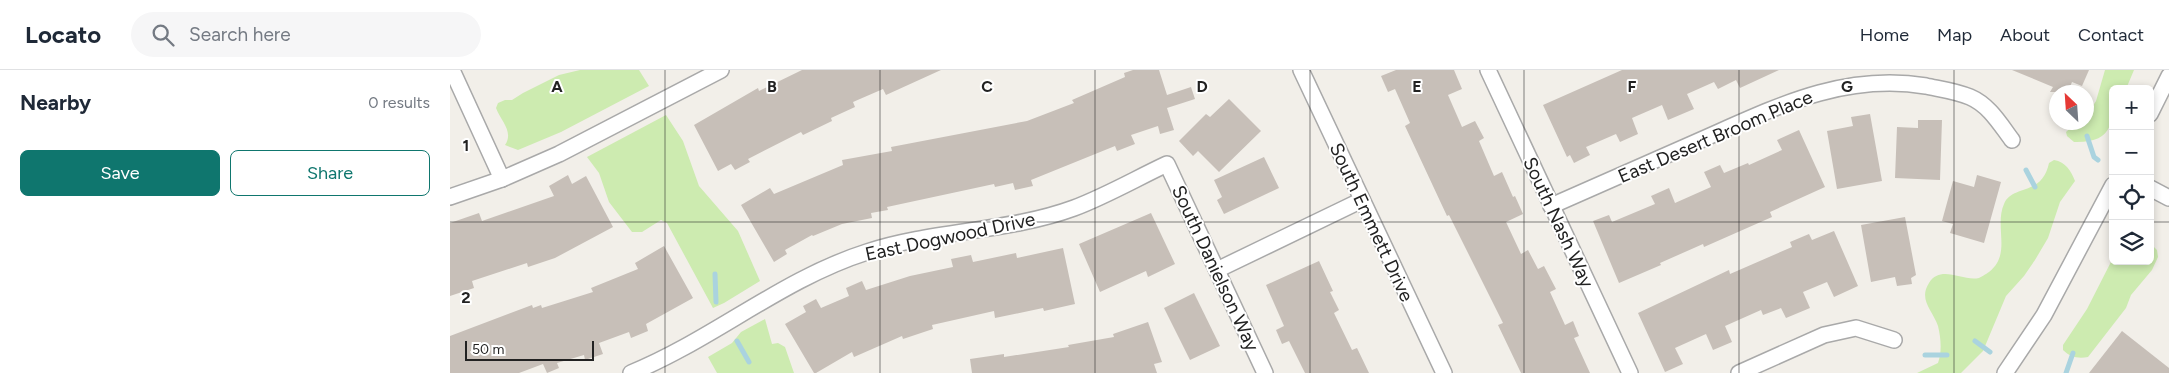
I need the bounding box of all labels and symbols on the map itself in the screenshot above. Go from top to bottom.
text: A [551,77,563,96]
text: B [767,77,777,96]
text: C [981,77,993,96]
text: D [1196,77,1208,96]
text: E [1412,77,1422,96]
text: F [1628,77,1637,96]
text: G [1841,77,1853,96]
street label: East Desert Broom Place [1614,85,1816,188]
north arrow [2049,85,2094,130]
text: 1 [463,136,469,155]
street label: South Emmett Drive [1325,139,1418,305]
street label: South Nash Way [1518,153,1599,291]
street label: South Danielson Way [1167,182,1264,355]
street label: East Dogwood Drive [863,207,1037,266]
text: 2 [461,288,471,307]
scale bar [465,338,594,361]

